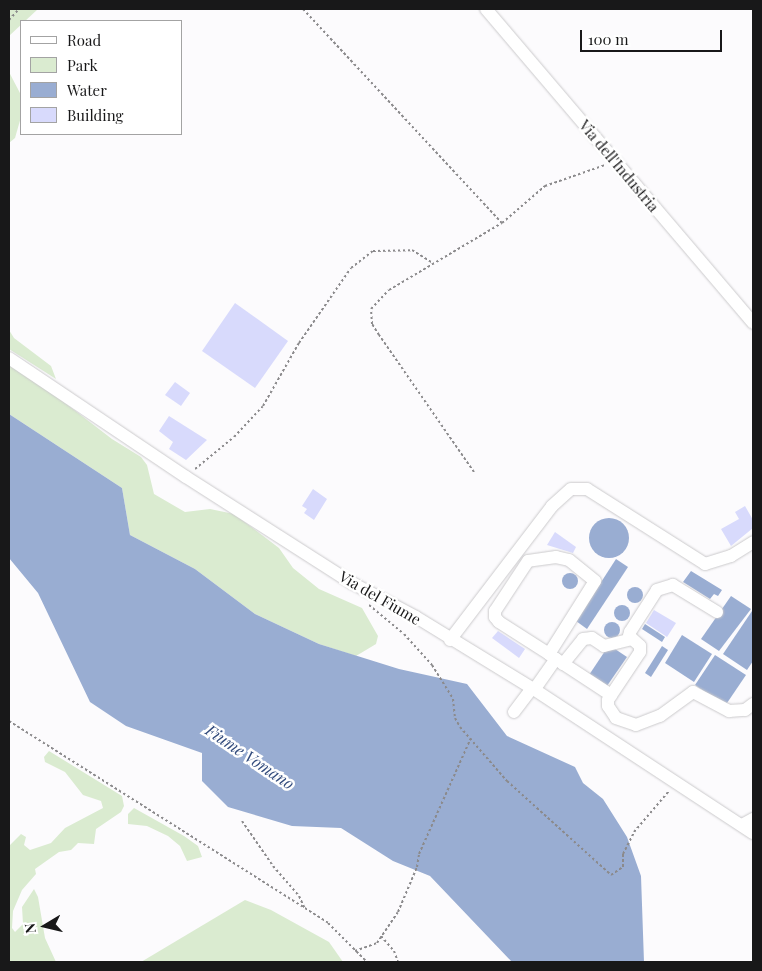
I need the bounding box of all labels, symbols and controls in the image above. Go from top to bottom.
legend [20,20,182,135]
scale bar [582,20,724,52]
text: 100 m [588,29,629,49]
text: Road [67,30,101,50]
text: Park [67,55,98,75]
text: Water [67,80,107,100]
text: Building [67,105,123,125]
street label: Via dell'Industria [575,116,663,216]
street label: Via del Fiume [336,567,424,629]
water label: Fiume Vomano [202,720,298,794]
north arrow [20,901,70,951]
text: N [20,922,40,935]

